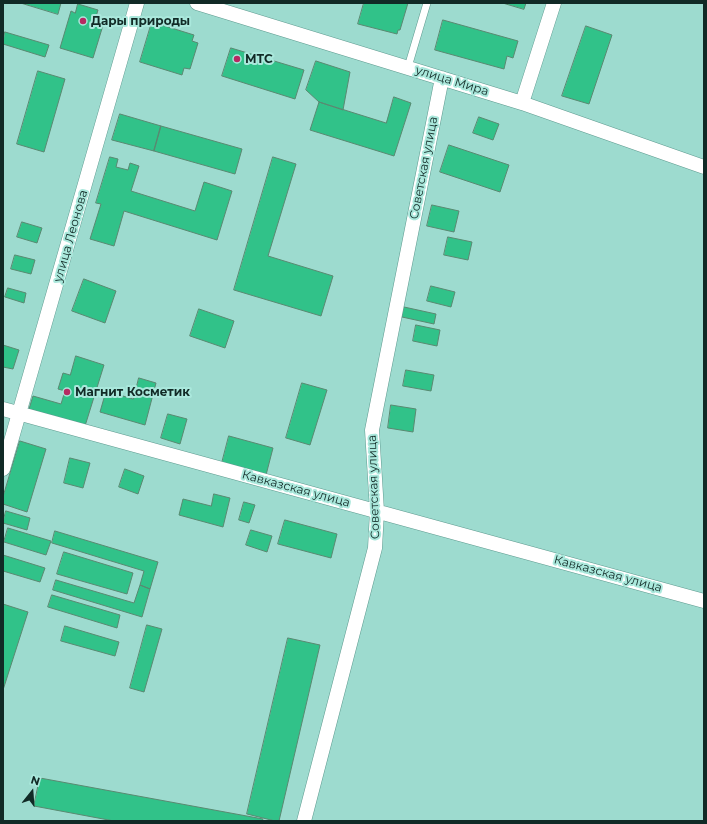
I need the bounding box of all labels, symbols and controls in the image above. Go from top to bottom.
place label: Дары природы [91,14,190,28]
marker: Дары природы [78,16,88,26]
place label: МТС [245,52,273,66]
marker: МТС [232,54,242,64]
street label: улица Мира [414,63,490,99]
street label: Советская улица [407,115,441,221]
street label: улица Леонова [51,188,91,284]
place label: Магнит Косметик [75,385,190,399]
marker: Магнит Косметик [62,387,72,397]
street label: Советская улица [365,435,383,539]
street label: Кавказская улица [240,468,352,510]
street label: Кавказская улица [552,553,664,595]
north arrow [12,772,52,812]
text: N [29,773,42,789]

